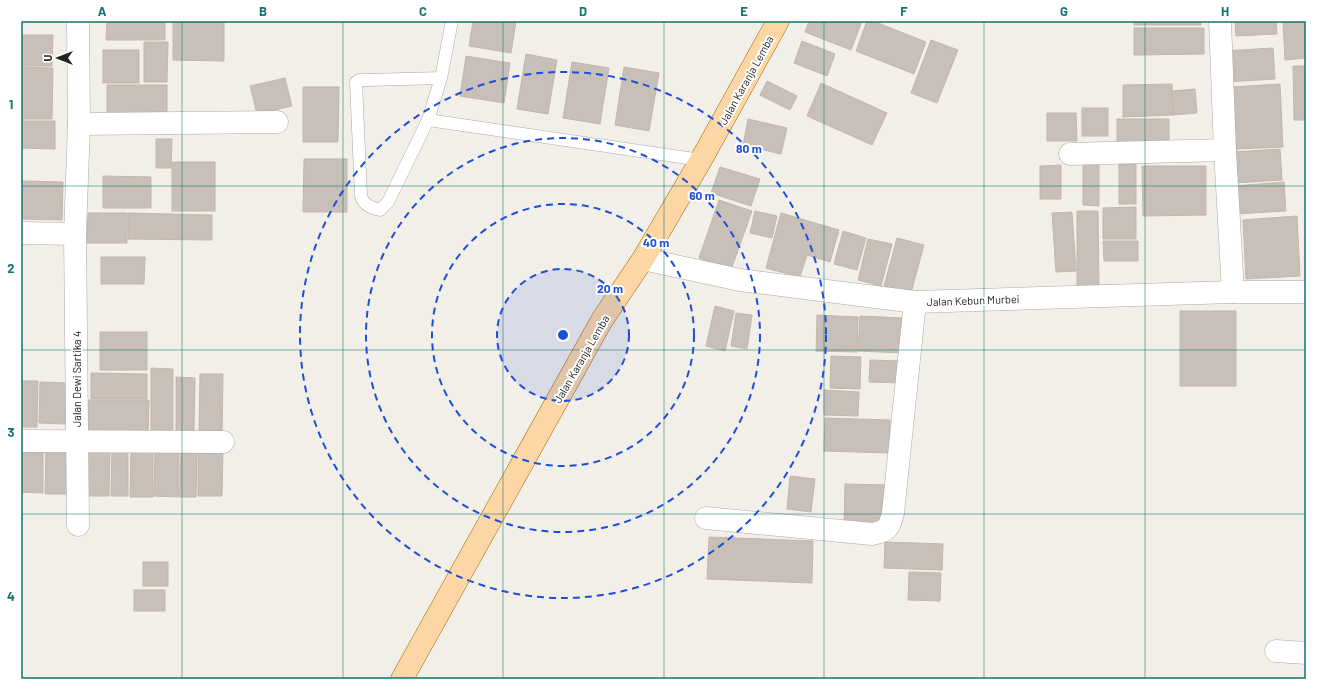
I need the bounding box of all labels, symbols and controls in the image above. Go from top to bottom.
text: A [98,3,107,19]
text: B [259,3,267,19]
text: C [419,3,427,19]
text: D [579,3,587,19]
text: E [740,3,748,19]
text: F [900,3,908,19]
text: G [1060,3,1068,19]
text: H [1221,3,1229,19]
street label: Jalan Karanja Lemba [716,33,776,127]
north arrow [38,38,78,78]
text: U [41,54,54,61]
text: 1 [9,96,13,112]
text: 80 m [736,141,762,155]
text: 60 m [689,188,715,202]
text: 40 m [643,235,669,249]
text: 2 [7,260,15,276]
text: 20 m [597,281,623,295]
street label: Jalan Kebun Murbei [926,292,1020,308]
street label: Jalan Karanja Lemba [551,313,611,405]
centre of rings [556,328,570,342]
street label: Jalan Dewi Sartika 4 [70,331,83,427]
text: 3 [7,424,15,440]
text: 4 [7,588,15,604]

